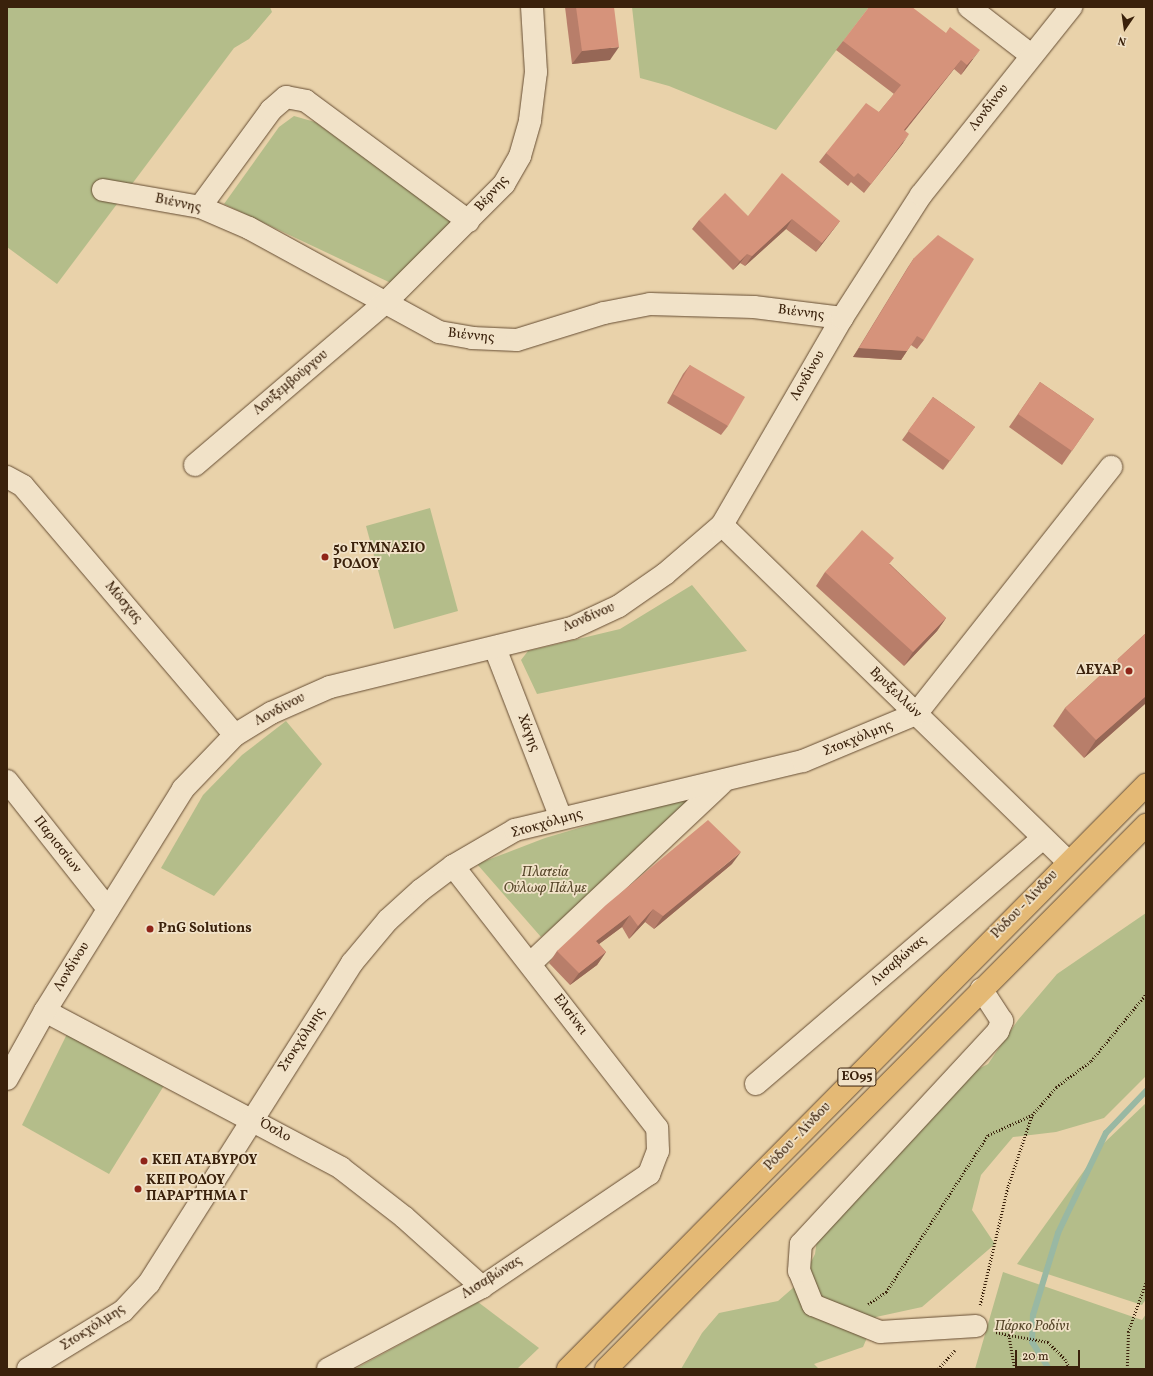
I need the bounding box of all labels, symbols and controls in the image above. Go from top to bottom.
north arrow [1105,8,1145,48]
text: N [1117,32,1128,48]
street label: Λονδίνου [965,81,1013,135]
street label: Βέρνης [472,172,512,216]
street label: Βιέννης [153,191,203,217]
street label: Βιέννης [777,302,825,324]
street label: Βιέννης [447,325,495,347]
street label: Λουξεμβούργου [250,347,332,419]
street label: Λονδίνου [787,348,829,404]
place label: 5ο ΓΥΜΝΑΣΙΟ ΡΟΔΟΥ [333,541,425,574]
marker: 5ο ΓΥΜΝΑΣΙΟ ΡΟΔΟΥ [320,552,330,562]
street label: Μόσχας [101,579,145,627]
street label: Λονδίνου [560,600,618,636]
place label: ΔΕΥΑΡ [1076,663,1121,679]
street label: Βρυξελλών [865,664,925,722]
marker: ΔΕΥΑΡ [1124,666,1134,676]
street label: Λονδίνου [252,690,308,730]
street label: Χάγης [513,712,543,754]
street label: Στοκχόλμης [821,717,895,761]
street label: Στοκχόλμης [509,806,585,842]
street label: Παρισσίων [29,813,85,877]
park label: Πλατεία Ούλωφ Πάλμε [503,865,587,898]
street label: Ρόδου - Λίνδου [988,867,1062,943]
place label: PnG Solutions [158,921,252,937]
marker: PnG Solutions [145,924,155,934]
street label: Λισαβώνας [868,932,930,990]
street label: Λονδίνου [50,939,94,995]
street label: Ελσίνκι [549,991,591,1039]
street label: Στοκχόλμης [275,1005,329,1075]
road number: ΕΟ95 [837,1066,877,1088]
street label: Ρόδου - Λίνδου [761,1099,835,1175]
street label: Όσλο [256,1116,294,1146]
place label: ΚΕΠ ΑΤΑΒΥΡΟΥ [152,1153,257,1169]
marker: ΚΕΠ ΑΤΑΒΥΡΟΥ [139,1156,149,1166]
place label: ΚΕΠ ΡΟΔΟΥ ΠΑΡΑΡΤΗΜΑ Γ [146,1173,248,1206]
marker: ΚΕΠ ΡΟΔΟΥ ΠΑΡΑΡΤΗΜΑ Γ [133,1184,143,1194]
street label: Λισαβώνας [458,1253,526,1303]
street label: Στοκχόλμης [58,1301,128,1355]
park label: Πάρκο Ροδίνι [994,1319,1070,1335]
scale bar [1017,1342,1082,1368]
text: 20 m [1022,1349,1049,1365]

